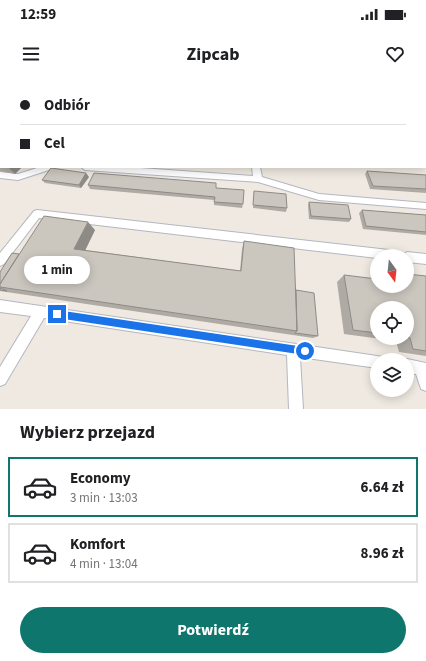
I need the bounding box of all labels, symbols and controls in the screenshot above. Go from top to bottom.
text: 12:59 [20,4,56,25]
text: Zipcab [186,42,240,67]
icon: menu [20,43,42,65]
icon: heart [384,43,406,65]
text: Odbiór [44,95,90,116]
text: Cel [44,133,65,154]
north arrow [370,249,414,293]
map controls [370,249,414,397]
callout: 1 min [24,256,90,284]
text: 1 min [41,261,73,279]
button: locate [370,301,414,345]
route end [48,305,66,323]
route start [296,342,314,360]
button: layers [370,353,414,397]
text: Wybierz przejazd [20,420,155,445]
text: Economy [70,468,131,489]
icon: car [22,469,58,505]
text: 6.64 zł [360,477,404,498]
text: 3 min · 13:03 [70,489,138,507]
text: Komfort [70,534,125,555]
icon: car [22,535,58,571]
text: 8.96 zł [360,543,404,564]
text: 4 min · 13:04 [70,555,138,573]
button: Potwierdź [20,607,406,653]

